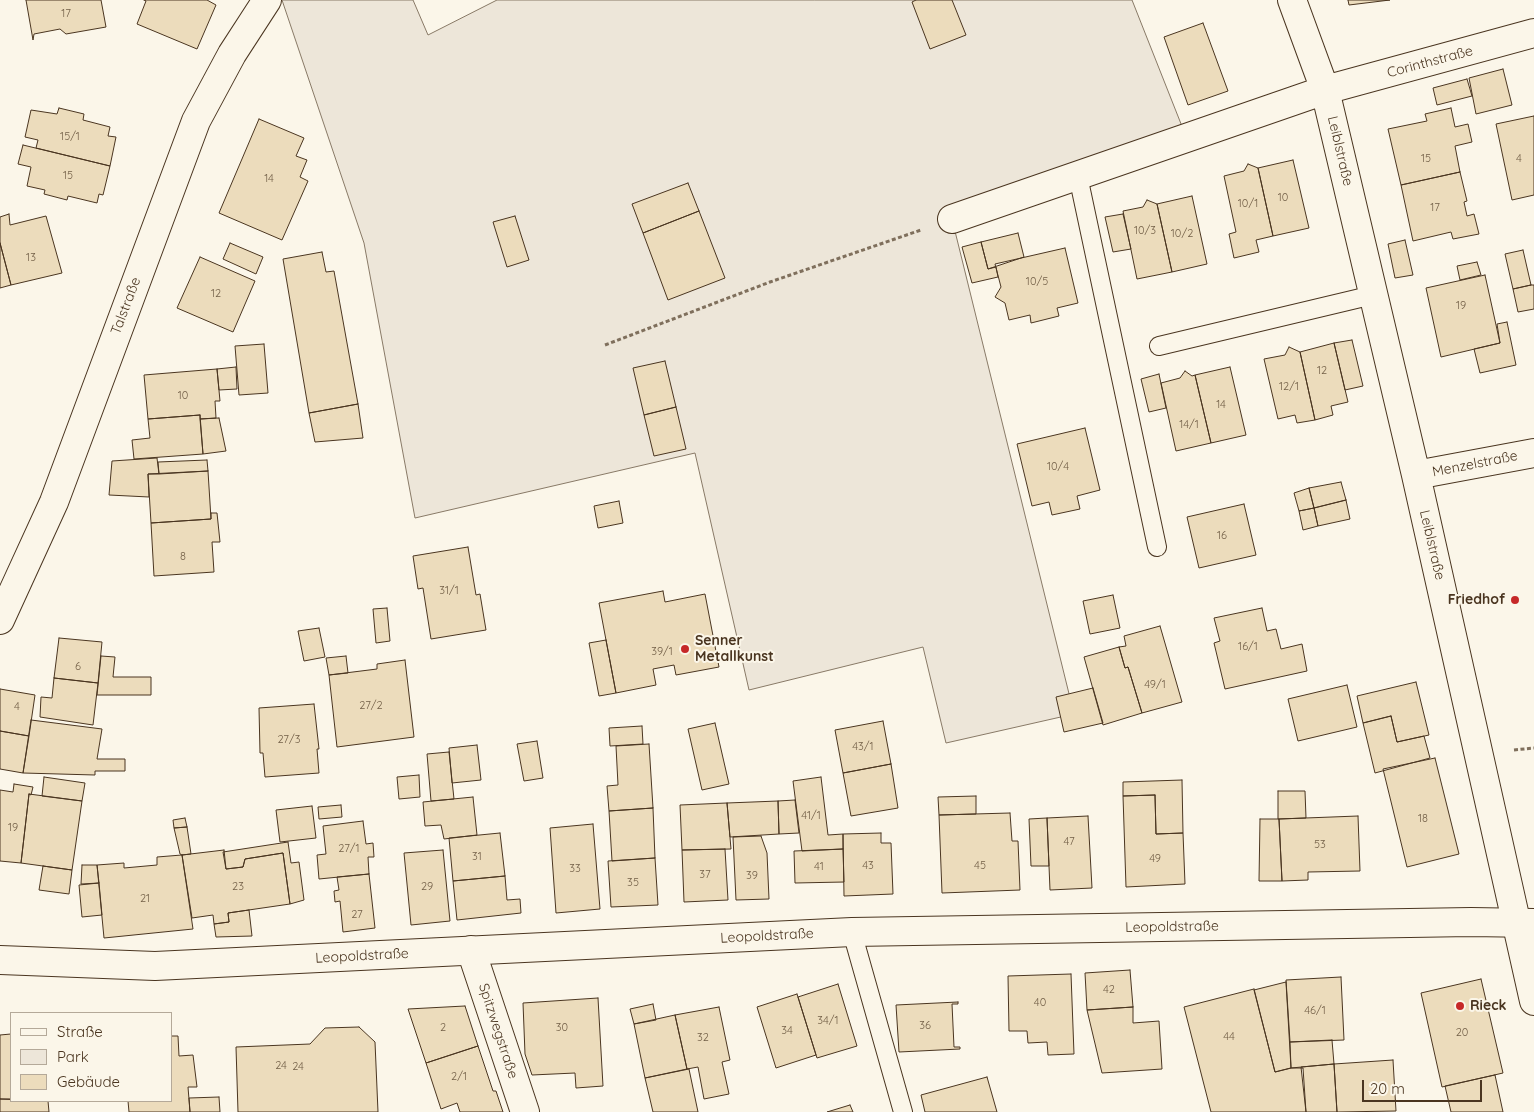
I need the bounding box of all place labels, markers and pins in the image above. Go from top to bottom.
place label: Friedhof [1448,592,1505,608]
marker: Friedhof [1509,594,1521,606]
place label: Senner Metallkunst [695,633,774,666]
marker: Senner Metallkunst [679,643,691,655]
place label: Rieck [1470,998,1506,1014]
marker: Rieck [1454,1000,1466,1012]

